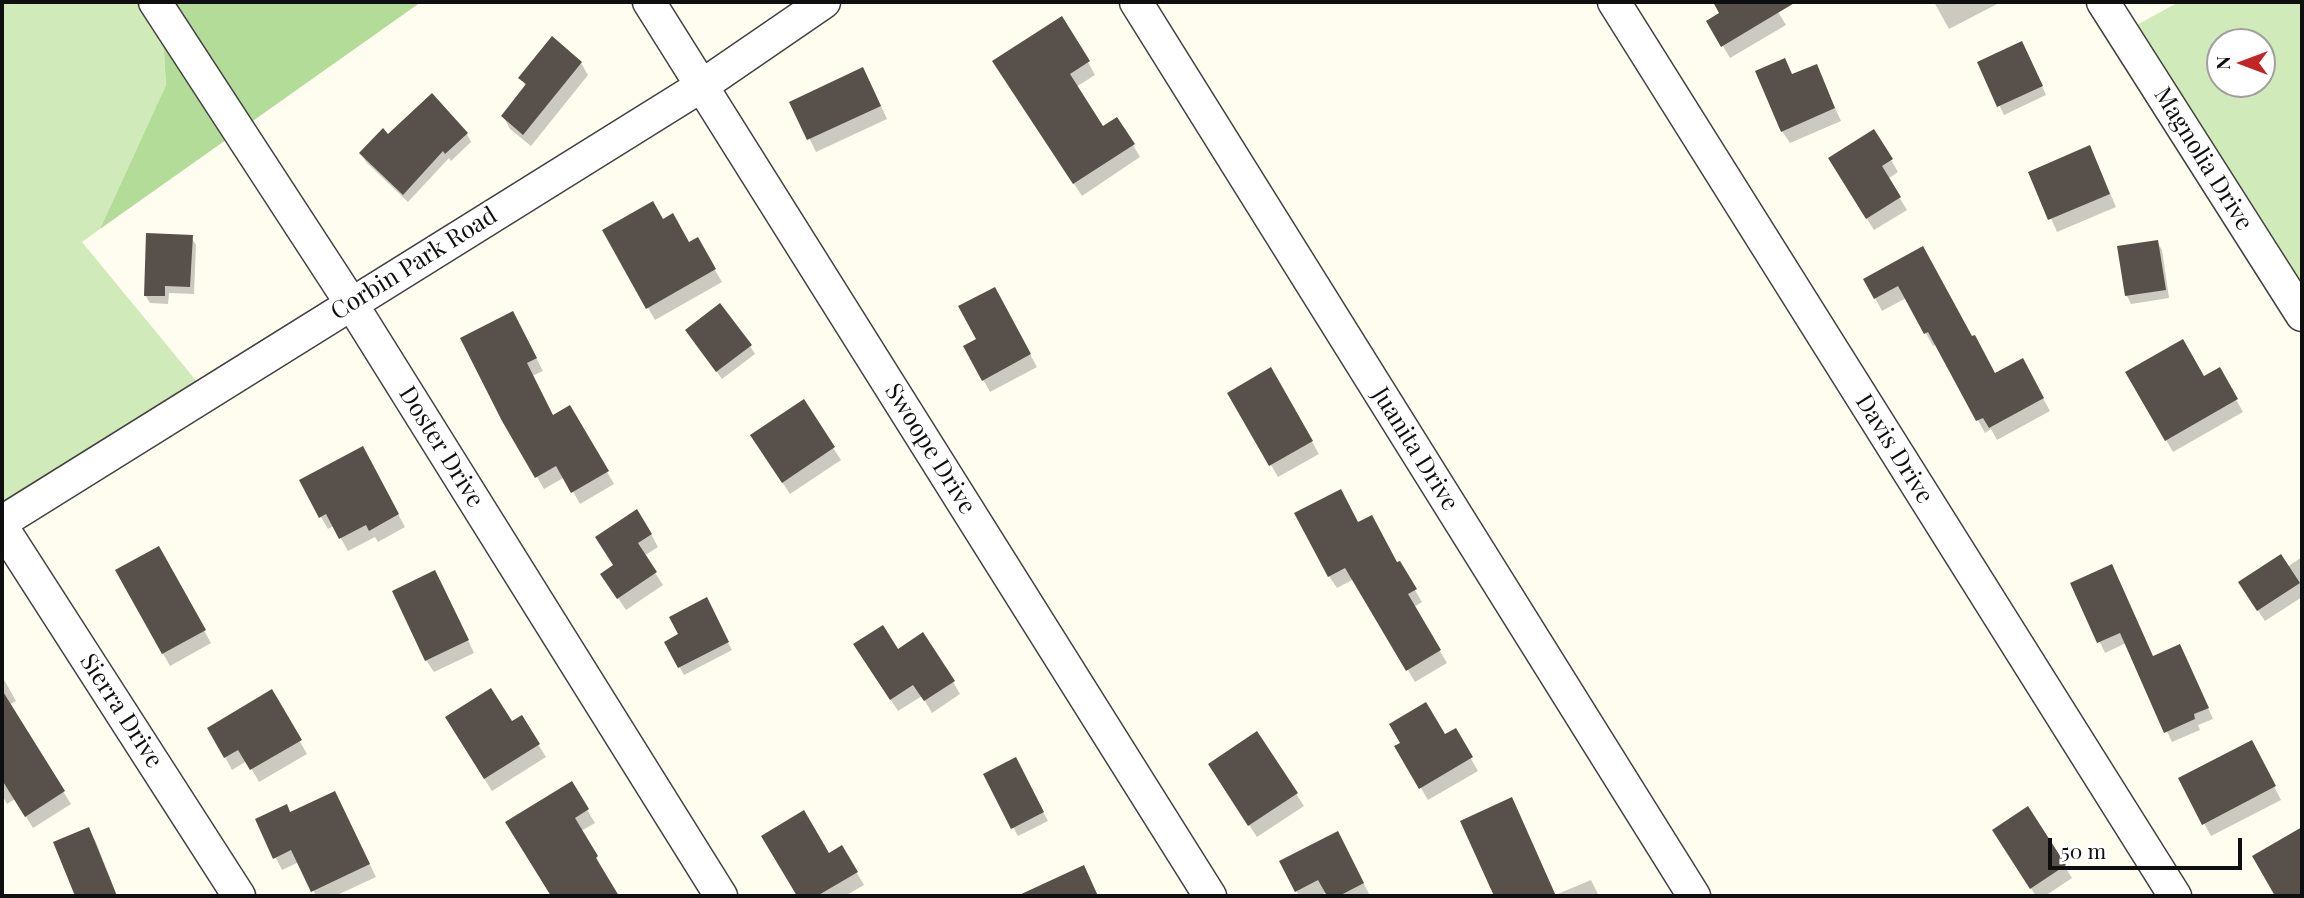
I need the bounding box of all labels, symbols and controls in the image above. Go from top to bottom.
north arrow [2206,28,2276,98]
text: N [2209,56,2235,70]
street label: Magnolia Drive [2148,82,2258,236]
street label: Corbin Park Road [326,201,502,327]
street label: Swoope Drive [878,378,982,520]
street label: Doster Drive [392,381,490,513]
street label: Juanita Drive [1366,382,1464,516]
street label: Davis Drive [1849,389,1939,509]
street label: Sierra Drive [73,649,169,773]
scale bar [2052,824,2246,868]
text: 50 m [2061,836,2106,864]

